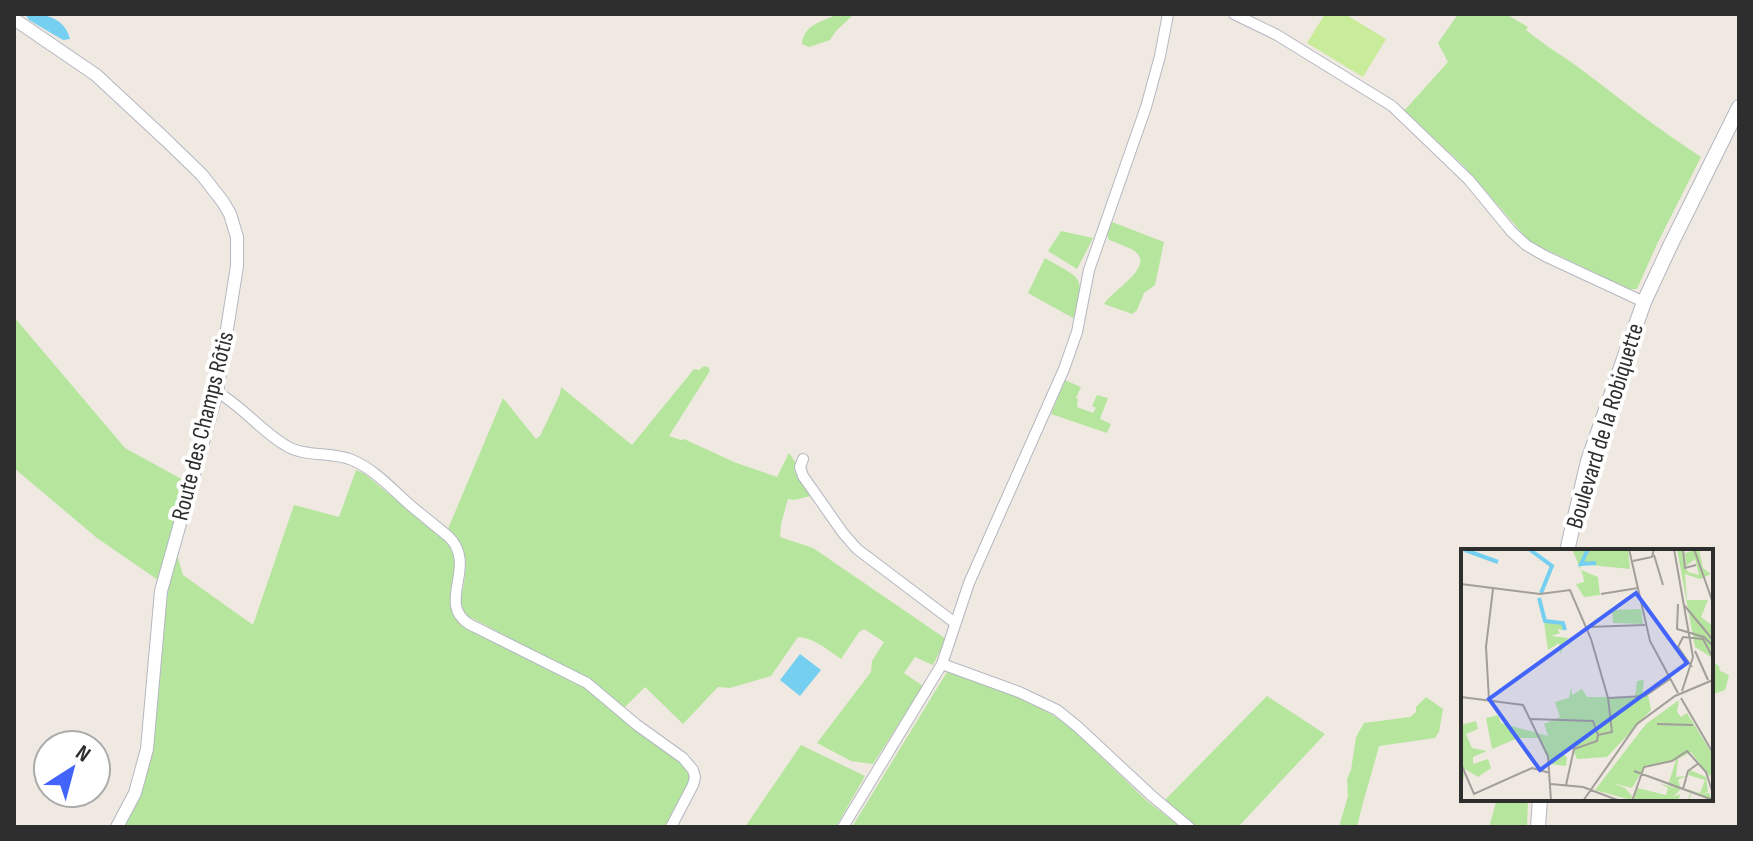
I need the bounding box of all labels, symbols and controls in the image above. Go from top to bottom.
street label: Boulevard de la Robiquette [1560,320,1650,532]
street label: Route des Champs Rôtis [166,329,240,523]
inset map [1461,549,1713,801]
north arrow [32,729,112,809]
text: N [70,740,96,768]

